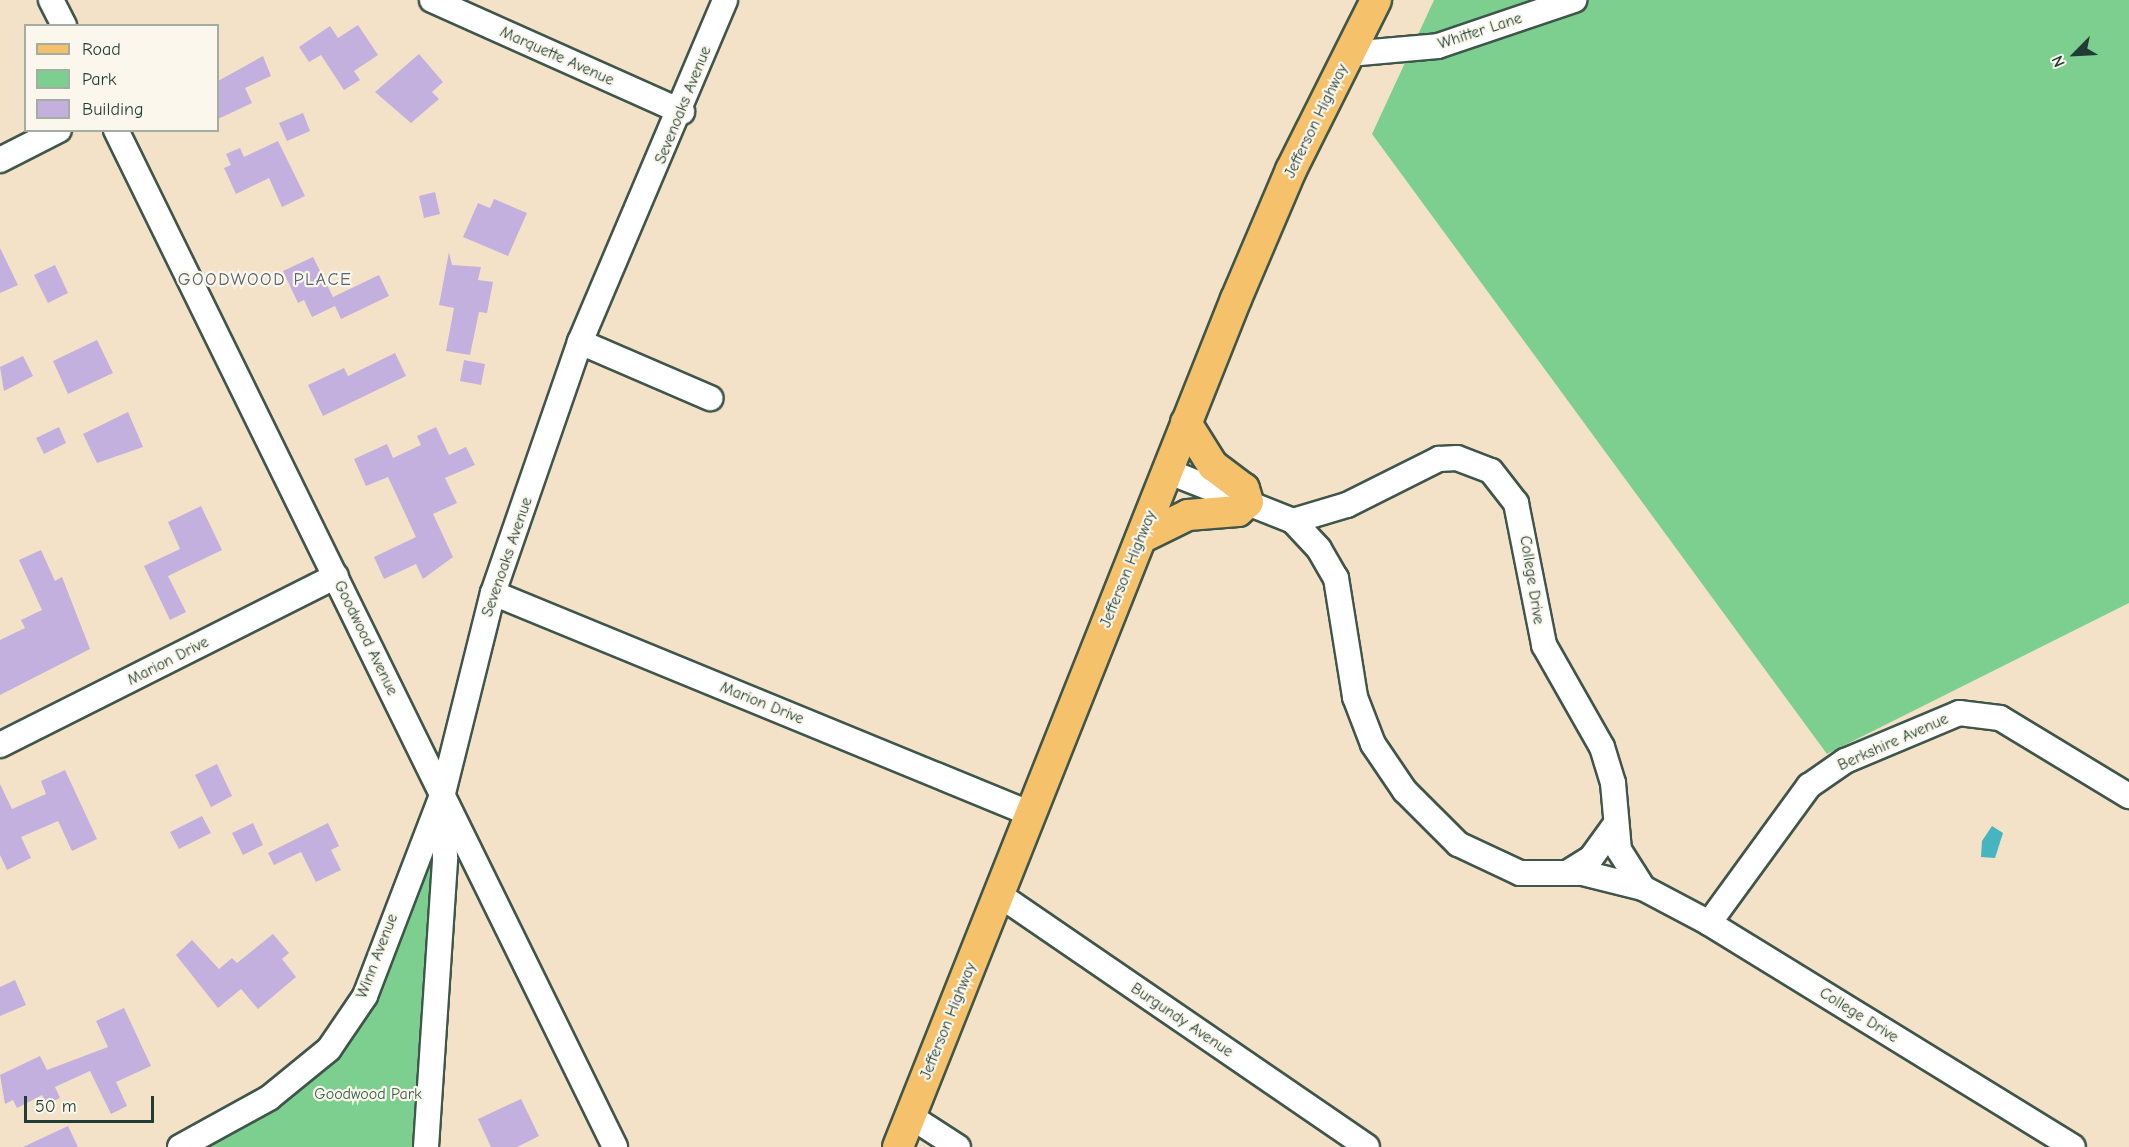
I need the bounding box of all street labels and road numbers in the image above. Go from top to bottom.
street label: Whitter Lane [1436,8,1524,54]
street label: Marquette Avenue [497,22,617,90]
street label: Sevenoaks Avenue [651,43,715,167]
street label: Jefferson Highway [1280,61,1352,181]
street label: Sevenoaks Avenue [478,495,536,619]
street label: Jefferson Highway [1096,508,1160,630]
street label: College Drive [1516,534,1548,626]
street label: Goodwood Avenue [330,577,402,699]
street label: Marion Drive [124,632,212,690]
street label: Marion Drive [717,677,807,729]
street label: Berkshire Avenue [1835,709,1951,775]
street label: Winn Avenue [352,911,402,1001]
street label: Jefferson Highway [916,960,980,1082]
street label: Burgundy Avenue [1127,979,1237,1061]
street label: College Drive [1816,983,1902,1047]

